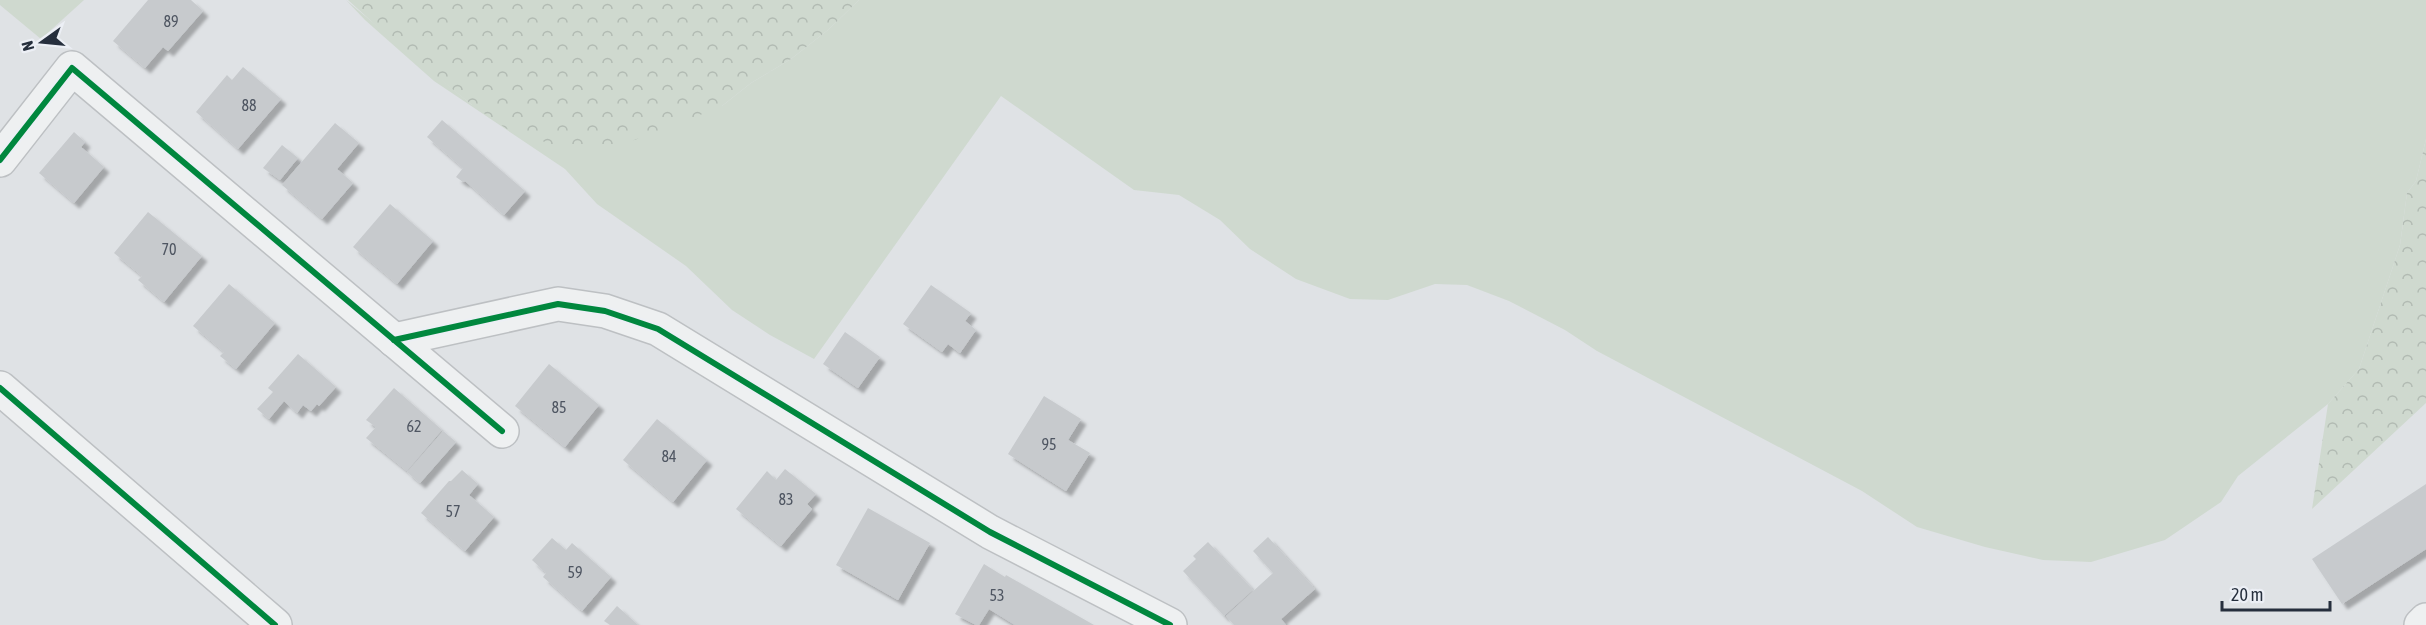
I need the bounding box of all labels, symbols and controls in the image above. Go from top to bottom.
north arrow [12,12,72,72]
house number: 89 [163,12,179,30]
text: N [18,39,37,53]
house number: 88 [241,96,257,114]
house number: 70 [161,240,177,258]
house number: 85 [551,398,567,416]
house number: 62 [406,417,422,435]
house number: 95 [1041,435,1057,453]
house number: 84 [661,447,677,465]
house number: 83 [778,490,794,508]
house number: 57 [445,502,461,520]
house number: 59 [567,563,583,581]
scale bar [2222,574,2330,612]
text: 20 m [2231,584,2263,605]
house number: 53 [989,586,1005,604]

